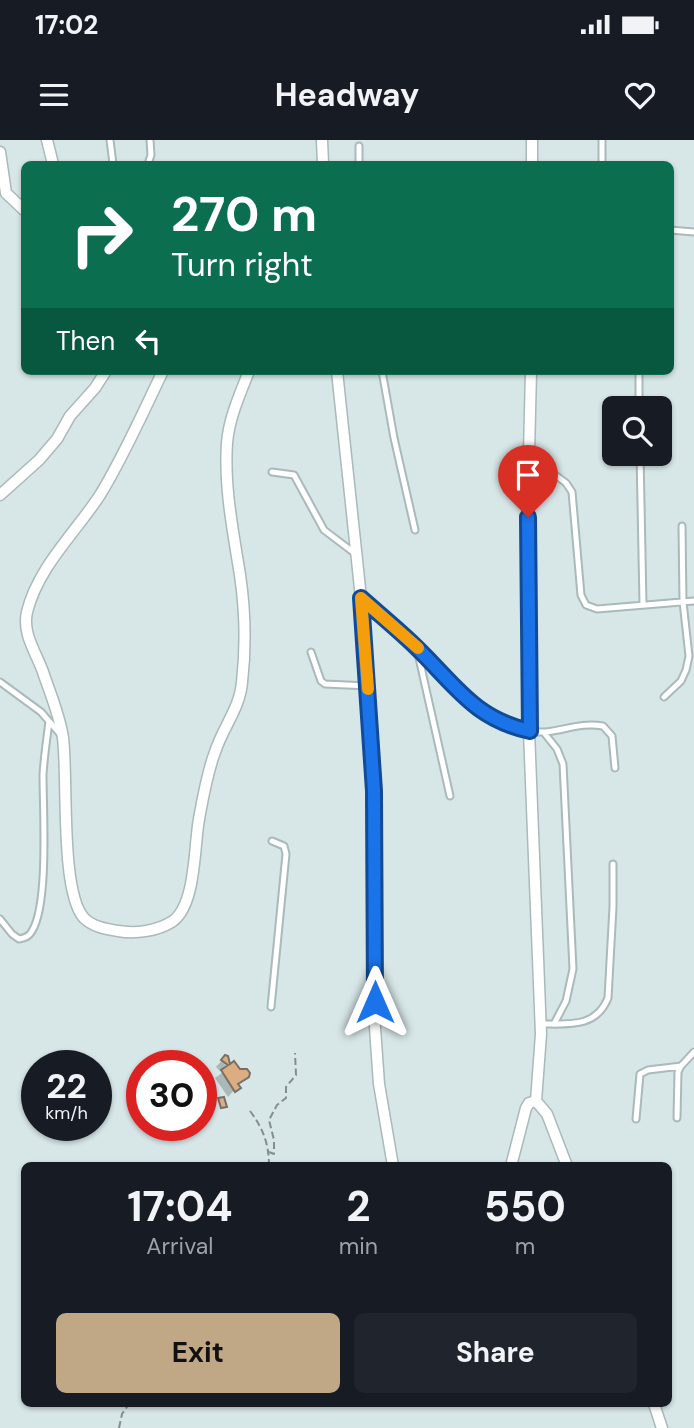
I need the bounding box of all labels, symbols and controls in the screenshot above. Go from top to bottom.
text: 17:02 [35,8,98,42]
text: Headway [275,74,419,116]
icon: menu [35,76,73,114]
icon: heart [621,76,659,114]
text: 270 m [171,182,317,246]
icon: right [56,189,147,280]
text: Turn right [171,244,313,286]
icon: left [129,322,167,360]
text: Then [56,324,115,358]
map controls [602,396,672,466]
button: search [602,396,672,466]
pin [498,445,558,517]
icon: arrive [509,456,547,494]
position arrow [338,965,412,1039]
speed limit sign: 30 [126,1050,217,1141]
text: 22 [46,1063,87,1109]
text: km/h [45,1101,88,1125]
text: 17:04 [127,1179,233,1234]
text: 2 [346,1179,370,1234]
text: 550 [484,1179,566,1234]
text: Arrival [146,1231,213,1261]
text: min [339,1231,378,1261]
text: m [515,1231,535,1261]
button: Exit [56,1313,340,1393]
button: Share [354,1313,637,1393]

